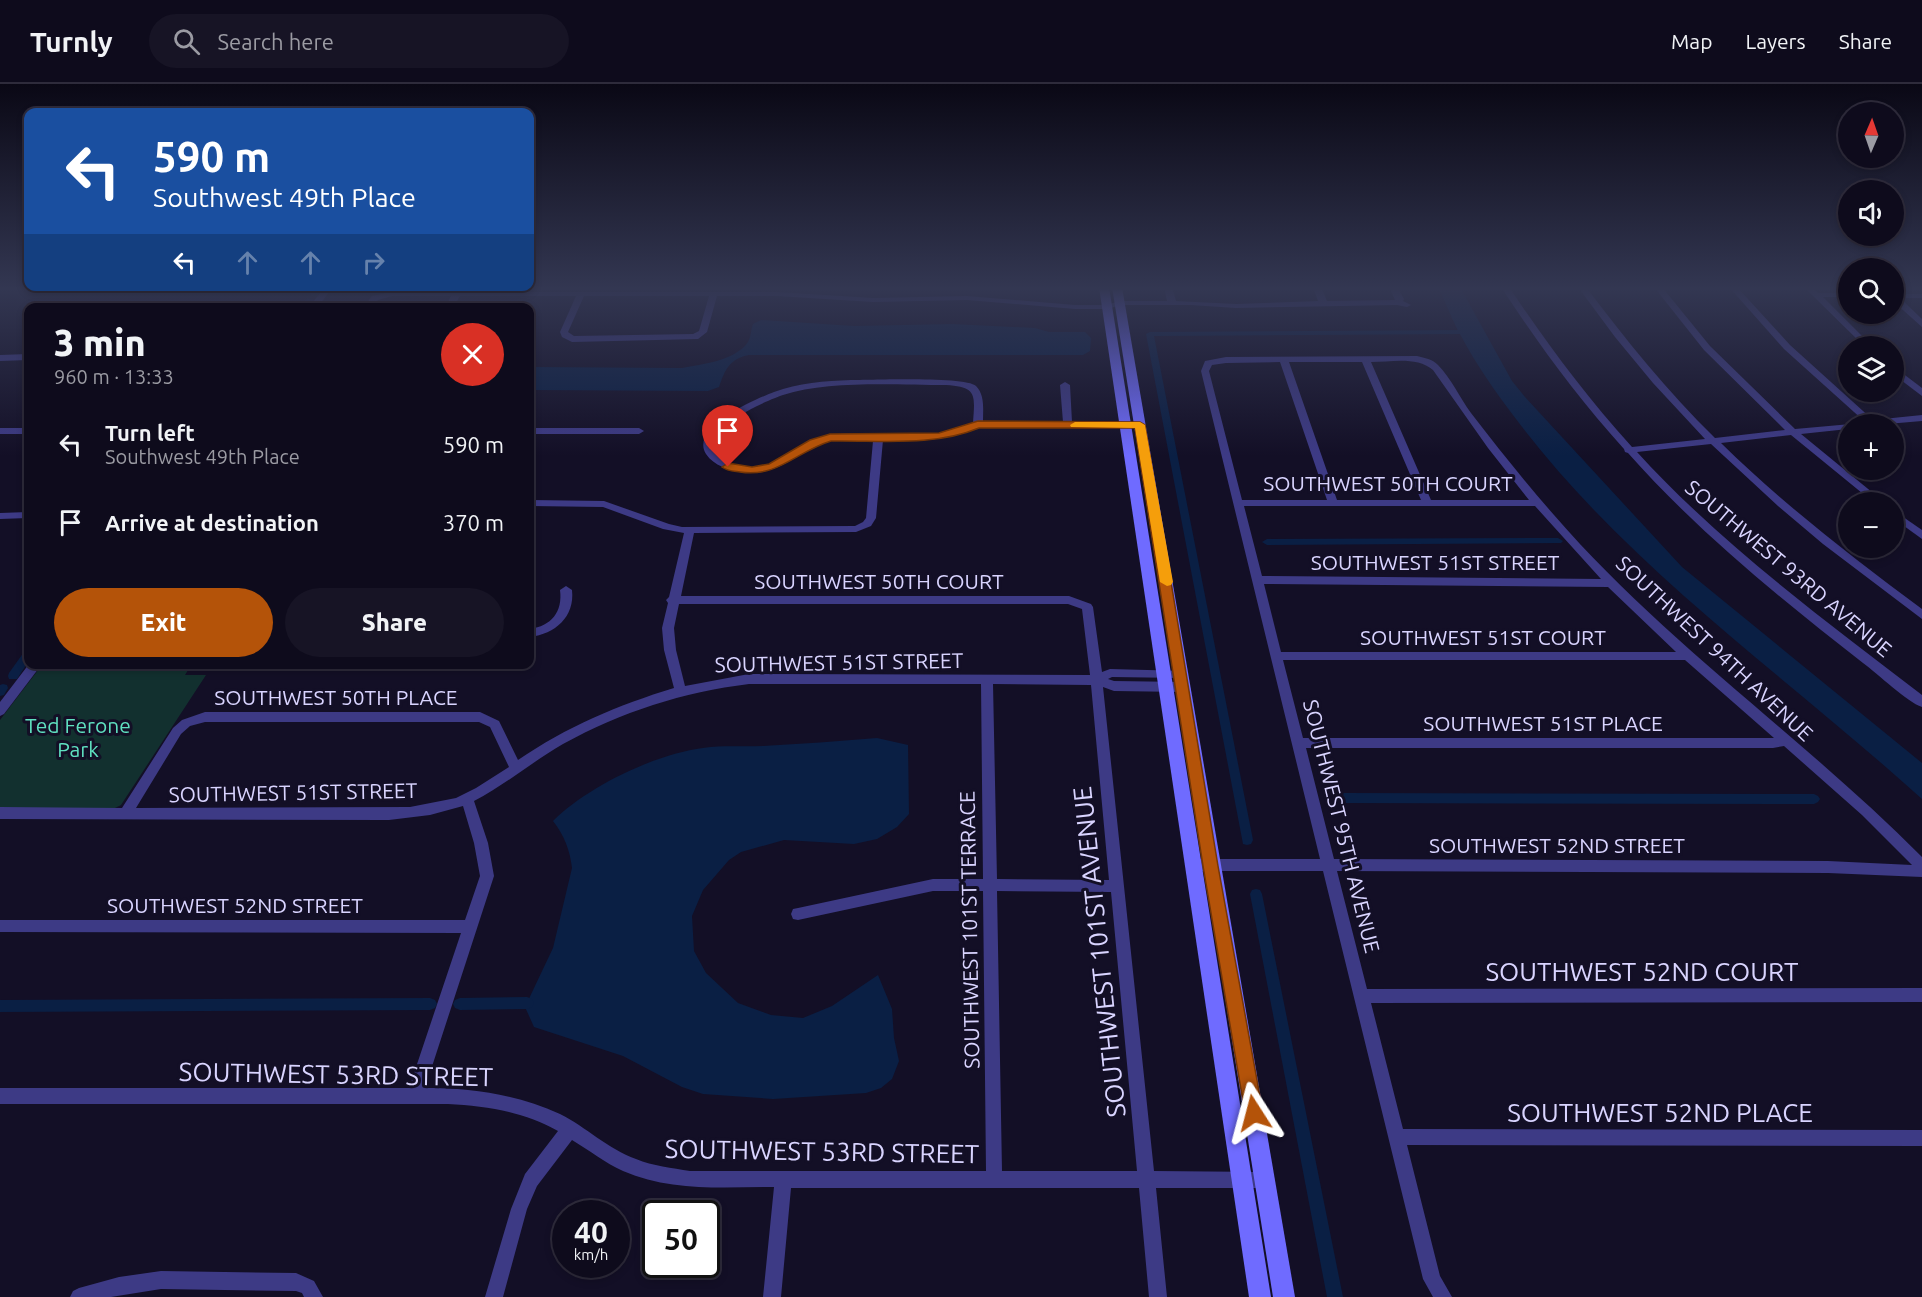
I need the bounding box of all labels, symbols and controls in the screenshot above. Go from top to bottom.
search box [149,14,569,68]
icon: search [170,25,203,58]
text: Turnly [30,26,113,57]
text: Search here [218,29,334,54]
text: Map [1671,29,1712,53]
text: Layers [1745,29,1806,53]
text: Share [1839,29,1892,53]
north arrow [1838,102,1904,168]
map controls [1838,102,1904,558]
icon: left [54,132,132,210]
text: 590 m [153,133,270,180]
button: sound [1838,180,1904,246]
text: Southwest 49th Place [153,182,416,212]
icon: left [168,246,201,279]
icon: ahead [231,246,264,279]
icon: ahead [294,246,327,279]
icon: right [357,246,390,279]
button: search [1838,258,1904,324]
text: 3 min [54,322,146,363]
button: close [441,323,504,386]
button: layers [1838,336,1904,402]
text: 960 m · 13:33 [54,365,174,388]
pin [702,405,753,467]
icon: arrive [711,414,744,447]
button: + [1838,414,1904,480]
text: Turn left [105,420,195,445]
icon: left [54,428,87,461]
text: 590 m [443,432,504,457]
text: Southwest 49th Place [105,445,300,468]
street label: SOUTHWEST 50TH COURT [1263,471,1513,495]
street label: SOUTHWEST 93RD AVENUE [1681,475,1897,661]
button: − [1838,492,1904,558]
icon: arrive [54,506,87,539]
text: Arrive at destination [105,510,319,535]
text: 370 m [443,510,504,535]
street label: SOUTHWEST 51ST STREET [1311,550,1560,574]
street label: SOUTHWEST 94TH AVENUE [1612,550,1818,746]
street label: SOUTHWEST 50TH COURT [754,569,1004,593]
button: Exit [54,588,273,657]
button: Share [285,588,504,657]
street label: SOUTHWEST 51ST COURT [1360,625,1606,649]
street label: SOUTHWEST 51ST STREET [714,648,964,676]
street label: SOUTHWEST 50TH PLACE [214,685,458,709]
street label: SOUTHWEST 95TH AVENUE [1299,697,1385,955]
street label: SOUTHWEST 51ST PLACE [1423,711,1663,735]
park label: Ted Ferone Park [25,713,131,761]
street label: SOUTHWEST 51ST STREET [168,778,418,806]
street label: SOUTHWEST 101ST AVENUE [1067,785,1131,1119]
street label: SOUTHWEST 101ST TERRACE [955,791,983,1069]
street label: SOUTHWEST 52ND STREET [1429,833,1685,857]
street label: SOUTHWEST 52ND STREET [107,893,363,917]
street label: SOUTHWEST 52ND COURT [1485,957,1799,986]
street label: SOUTHWEST 53RD STREET [179,1057,493,1091]
position arrow [1222,1081,1286,1145]
street label: SOUTHWEST 52ND PLACE [1507,1098,1813,1127]
street label: SOUTHWEST 53RD STREET [665,1134,979,1168]
speed limit sign: 50 [642,1200,720,1278]
text: 40 [574,1215,608,1249]
text: km/h [574,1246,608,1263]

